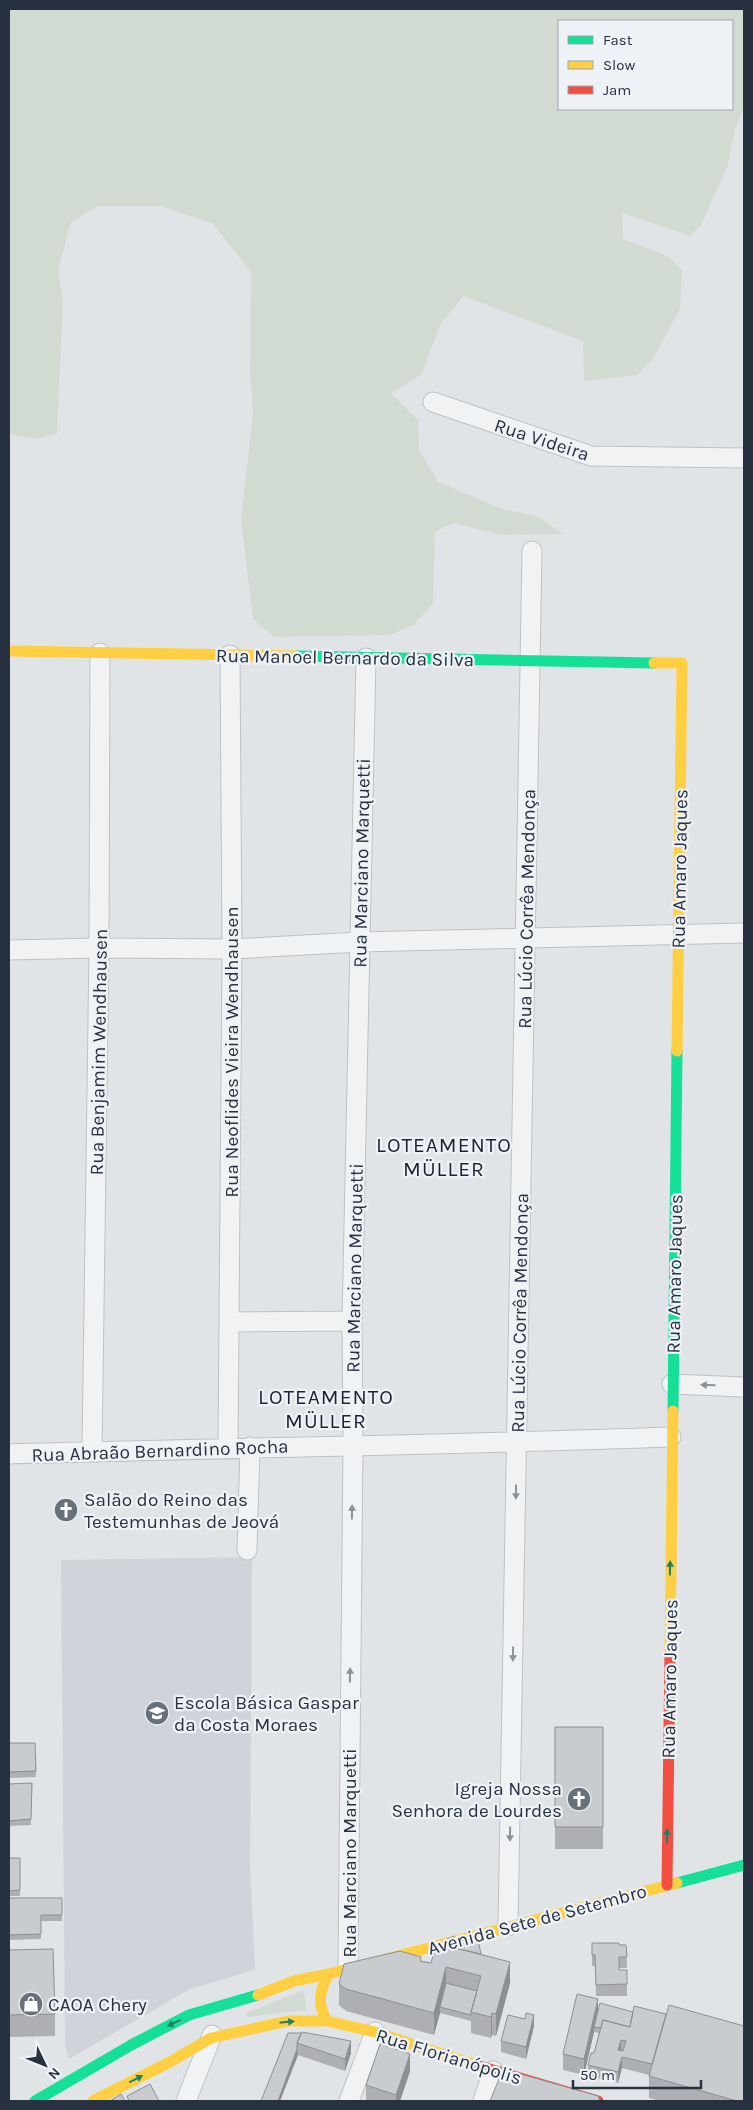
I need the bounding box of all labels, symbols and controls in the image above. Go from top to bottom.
legend [558,20,733,110]
text: Fast [603,31,633,49]
text: Slow [603,56,635,74]
text: Jam [603,81,631,99]
street label: Rua Videira [491,414,592,466]
street label: Rua Manoel Bernardo da Silva [216,645,474,671]
street label: Rua Marciano Marquetti [349,758,375,968]
street label: Rua Lúcio Corrêa Mendonça [514,789,540,1029]
street label: Rua Amaro Jaques [668,789,692,949]
street label: Rua Neoflides Vieira Wendhausen [221,906,243,1198]
street label: Rua Benjamim Wendhausen [86,928,112,1176]
district label: LOTEAMENTO MÜLLER [376,1133,512,1181]
street label: Rua Marciano Marquetti [342,1163,368,1373]
street label: Rua Lúcio Corrêa Mendonça [507,1193,533,1433]
street label: Rua Amaro Jaques [663,1194,687,1354]
one-way arrow [700,1381,716,1389]
district label: LOTEAMENTO MÜLLER [258,1385,394,1433]
street label: Rua Abraão Bernardino Rocha [31,1436,289,1466]
one-way arrow [511,1484,519,1500]
place label: Salão do Reino das Testemunhas de Jeová [84,1489,279,1533]
church icon: Salão do Reino das Testemunhas de Jeová [53,1497,79,1523]
one-way arrow [349,1504,357,1520]
one-way arrow [666,1560,674,1576]
street label: Rua Amaro Jaques [658,1599,682,1759]
one-way arrow [509,1646,517,1662]
one-way arrow [347,1666,355,1682]
place label: Escola Básica Gaspar da Costa Moraes [174,1692,359,1736]
school or university icon: Escola Básica Gaspar da Costa Moraes [144,1700,170,1726]
street label: Rua Marciano Marquetti [339,1748,361,1958]
place label: Igreja Nossa Senhora de Lourdes [391,1778,562,1822]
church icon: Igreja Nossa Senhora de Lourdes [566,1786,592,1812]
one-way arrow [506,1826,514,1842]
one-way arrow [663,1828,671,1844]
street label: Avenida Sete de Setembro [425,1880,649,1960]
shop icon: CAOA Chery [18,1991,44,2017]
place label: CAOA Chery [48,1994,147,2016]
one-way arrow [279,2018,295,2026]
one-way arrow [167,2019,181,2027]
street label: Rua Florianópolis [373,2024,524,2090]
north arrow [20,2040,70,2090]
scale bar [573,2058,700,2090]
text: N [44,2064,64,2083]
text: 50 m [580,2066,615,2084]
one-way arrow [129,2075,144,2083]

